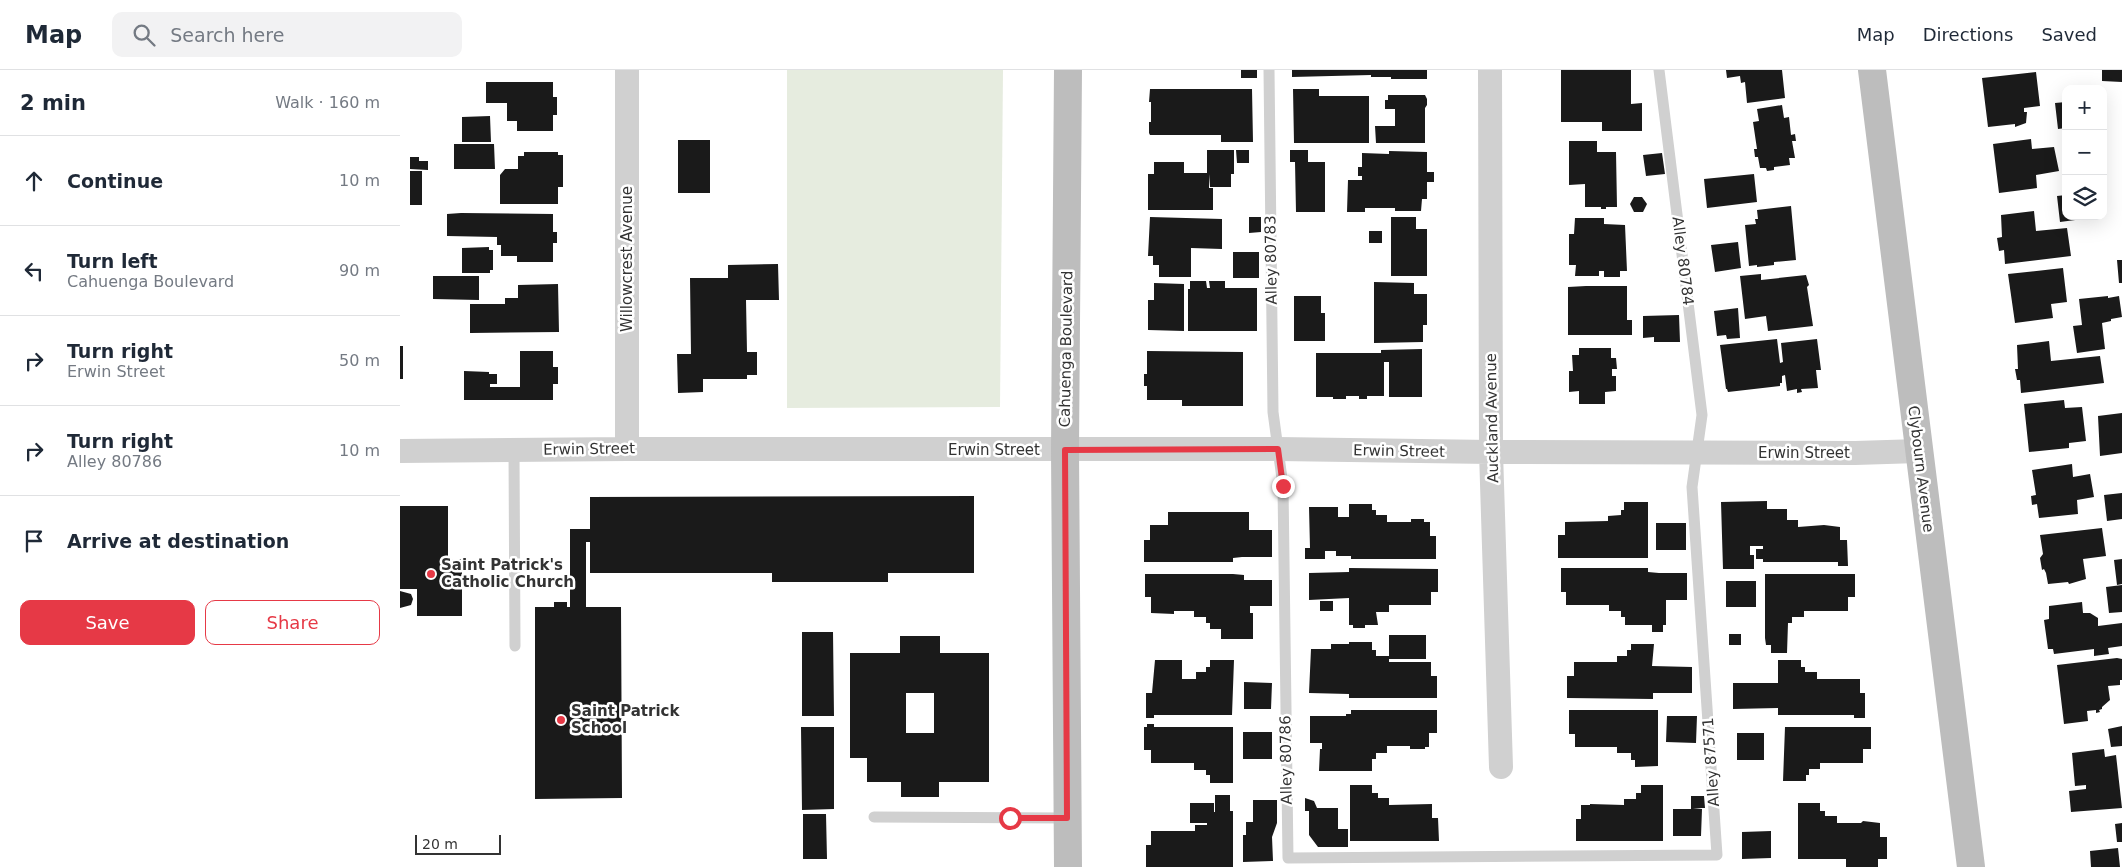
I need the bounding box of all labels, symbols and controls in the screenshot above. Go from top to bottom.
search box [112,12,462,57]
text: Map [25,21,82,49]
icon: search [130,21,158,49]
text: Search here [170,24,284,46]
text: Map [1857,24,1895,45]
text: Directions [1923,24,2013,45]
text: Saved [2041,24,2097,45]
map controls [2062,85,2107,220]
button: + [2062,85,2107,130]
text: 2 min [20,91,86,115]
text: Walk · 160 m [275,93,380,112]
button: − [2062,130,2107,175]
icon: ahead [20,167,48,195]
text: Continue [67,170,163,192]
text: 10 m [339,171,380,190]
button: layers [2062,175,2107,220]
street label: Willowcrest Avenue [618,186,636,332]
street label: Alley 80783 [1261,215,1281,305]
street label: Alley 80784 [1669,216,1697,306]
text: Turn left [67,250,158,272]
icon: left [20,257,48,285]
text: 90 m [339,261,380,280]
street label: Cahuenga Boulevard [1056,270,1076,428]
text: Cahuenga Boulevard [67,272,234,291]
text: Turn right [67,340,173,362]
icon: right [20,347,48,375]
text: 50 m [339,351,380,370]
street label: Auckland Avenue [1482,353,1502,483]
text: Erwin Street [67,362,165,381]
street label: Clybourn Avenue [1904,405,1938,533]
text: Turn right [67,430,173,452]
icon: right [20,437,48,465]
street label: Erwin Street [543,439,635,459]
text: 10 m [339,441,380,460]
street label: Erwin Street [948,441,1040,459]
street label: Erwin Street [1353,441,1445,461]
street label: Erwin Street [1758,444,1850,462]
text: Alley 80786 [67,452,162,471]
route end [1272,475,1295,498]
icon: arrive [20,527,48,555]
text: Arrive at destination [67,530,289,552]
place label: Saint Patrick's Catholic Church [441,556,574,591]
marker: Saint Patrick's Catholic Church [425,568,437,580]
button: Save [20,600,195,645]
button: Share [205,600,380,645]
place label: Saint Patrick School [571,702,680,737]
marker: Saint Patrick School [555,714,567,726]
street label: Alley 80786 [1276,715,1296,805]
street label: Alley 87571 [1699,717,1723,807]
route start [999,807,1022,830]
scale bar [415,832,501,855]
text: 20 m [422,836,458,852]

